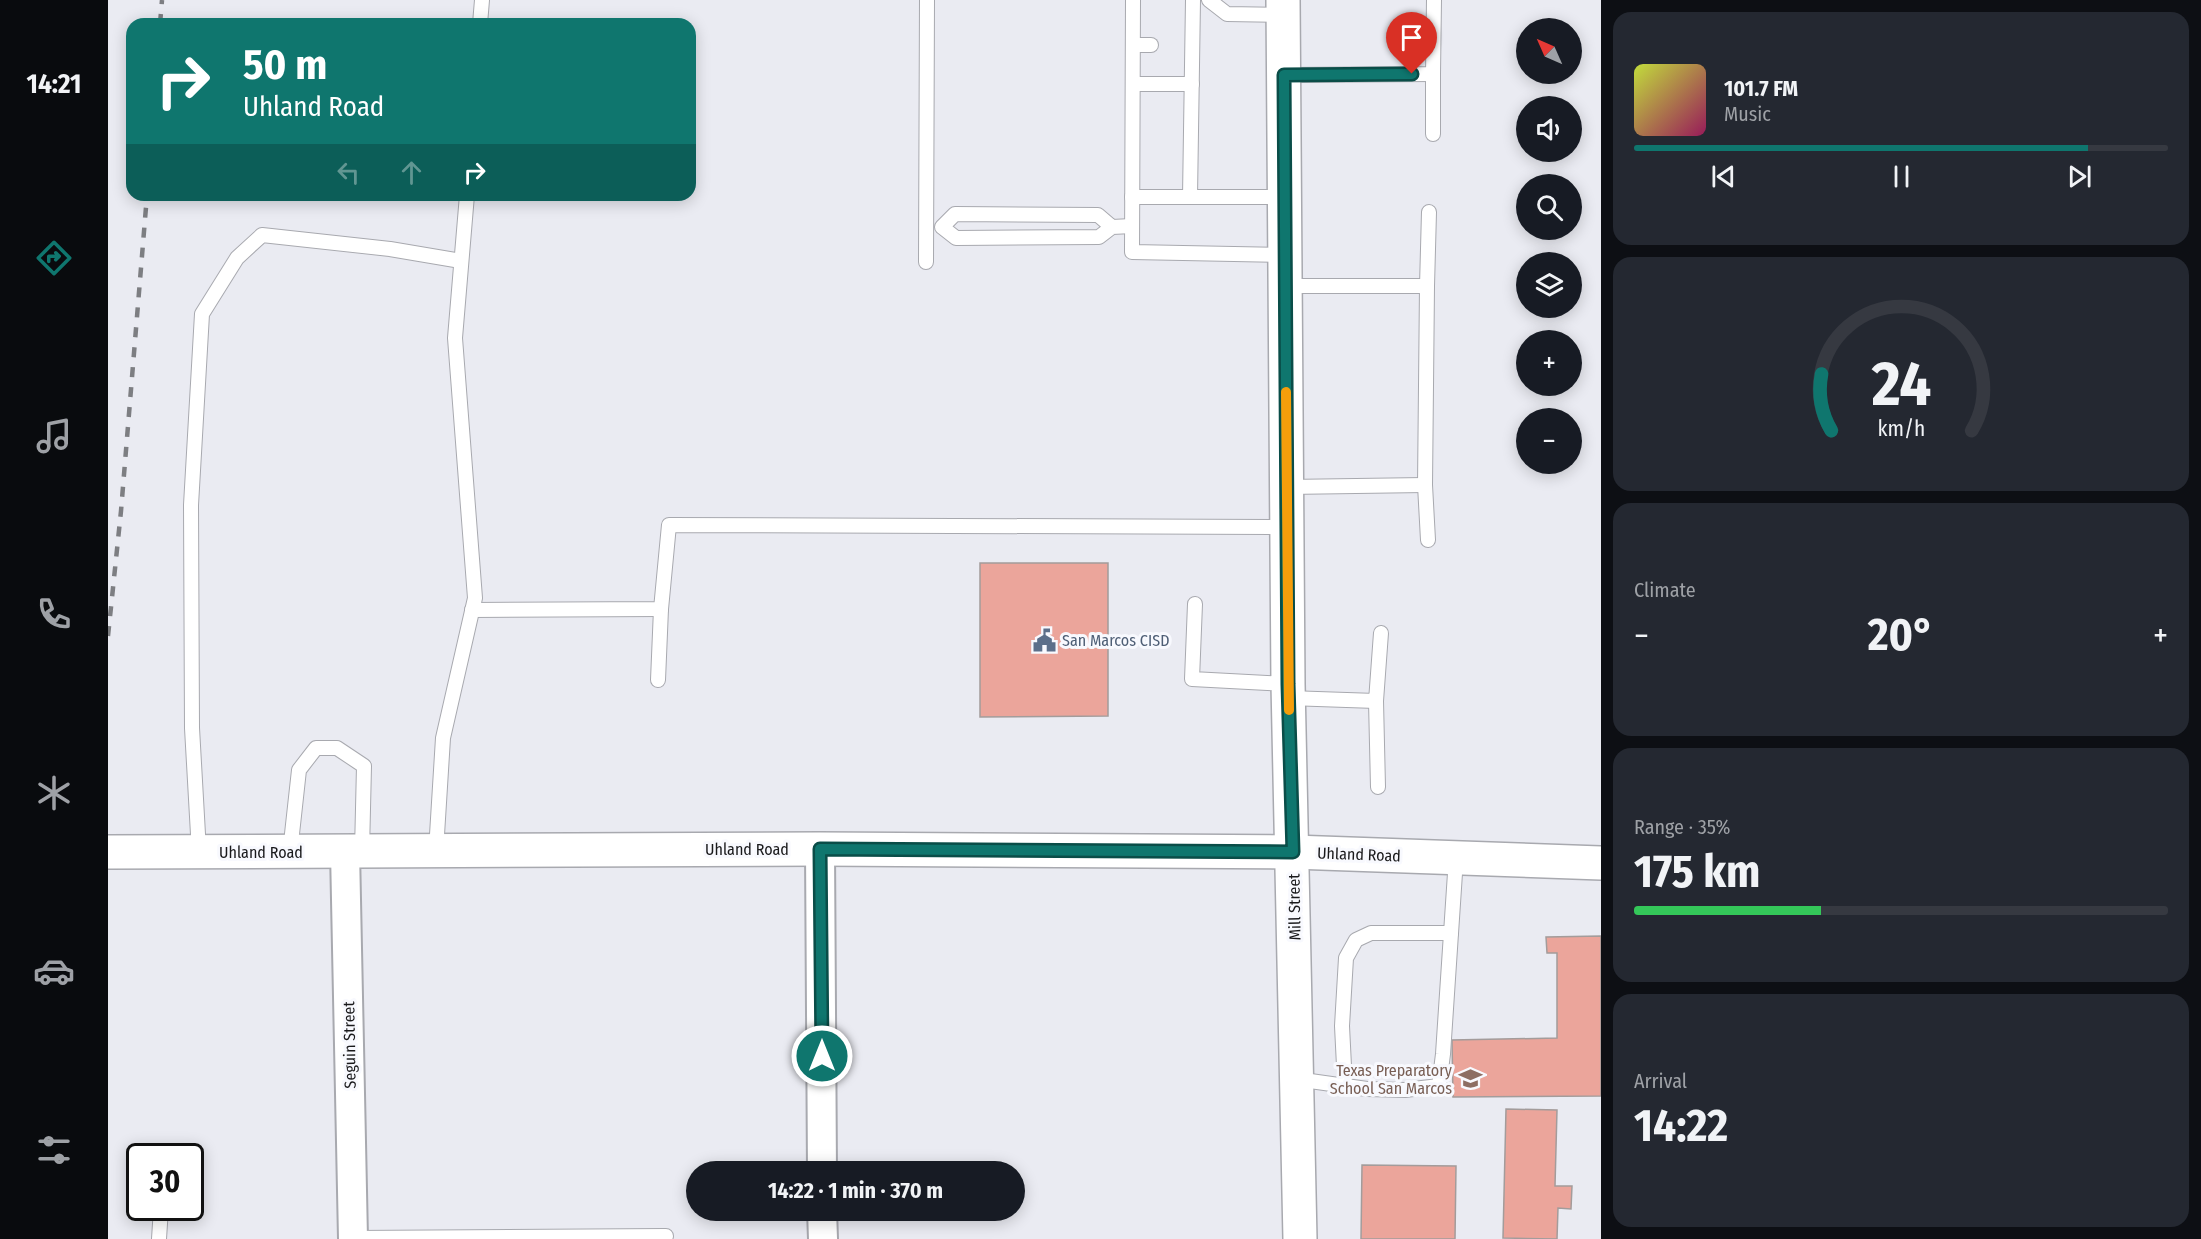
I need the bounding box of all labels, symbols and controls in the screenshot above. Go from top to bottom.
pin [1386,12,1437,74]
north arrow [1516,18,1582,84]
map controls [1516,18,1582,474]
icon: arrive [1395,21,1428,54]
text: 50 m [243,40,327,90]
icon: right [144,42,222,120]
text: 14:21 [27,68,81,100]
text: 101.7 FM [1724,75,1798,102]
text: Uhland Road [243,91,384,123]
button: sound [1516,96,1582,162]
text: Music [1724,102,1771,126]
icon: left [332,156,365,189]
icon: ahead [395,156,428,189]
icon: right [458,156,491,189]
icon: previous [1707,160,1740,193]
icon: pause [1885,160,1918,193]
icon: next [2063,160,2096,193]
button: search [1516,174,1582,240]
icon: directions [33,237,75,279]
button: layers [1516,252,1582,318]
button: + [1516,330,1582,396]
text: 24 [1870,347,1931,422]
button: − [1516,408,1582,474]
icon: music [33,415,75,457]
text: km/h [1877,417,1925,443]
text: Climate [1634,578,1696,602]
icon: phone [33,593,75,635]
text: 20° [1868,608,1934,662]
text: − [1634,616,1649,656]
text: + [2153,616,2168,656]
public building icon: San Marcos CISD [1031,627,1057,653]
place label: San Marcos CISD [1062,631,1169,650]
icon: climate [33,772,75,814]
text: Range · 35% [1634,815,1730,839]
street label: Uhland Road [705,840,789,859]
street label: Uhland Road [219,843,303,862]
street label: Uhland Road [1317,844,1401,865]
text: 175 km [1634,845,1760,899]
street label: Mill Street [1284,873,1305,941]
icon: car [33,950,75,992]
street label: Seguin Street [339,1000,360,1089]
position arrow [790,1024,854,1088]
place label: Texas Preparatory School San Marcos [1330,1061,1453,1098]
school or university icon: Texas Preparatory School San Marcos [1457,1066,1483,1092]
text: Arrival [1634,1069,1687,1093]
text: 14:22 [1634,1099,1728,1153]
icon: filters [33,1129,75,1171]
speed limit sign: 30 [126,1143,204,1221]
text: 14:22 · 1 min · 370 m [768,1177,943,1204]

